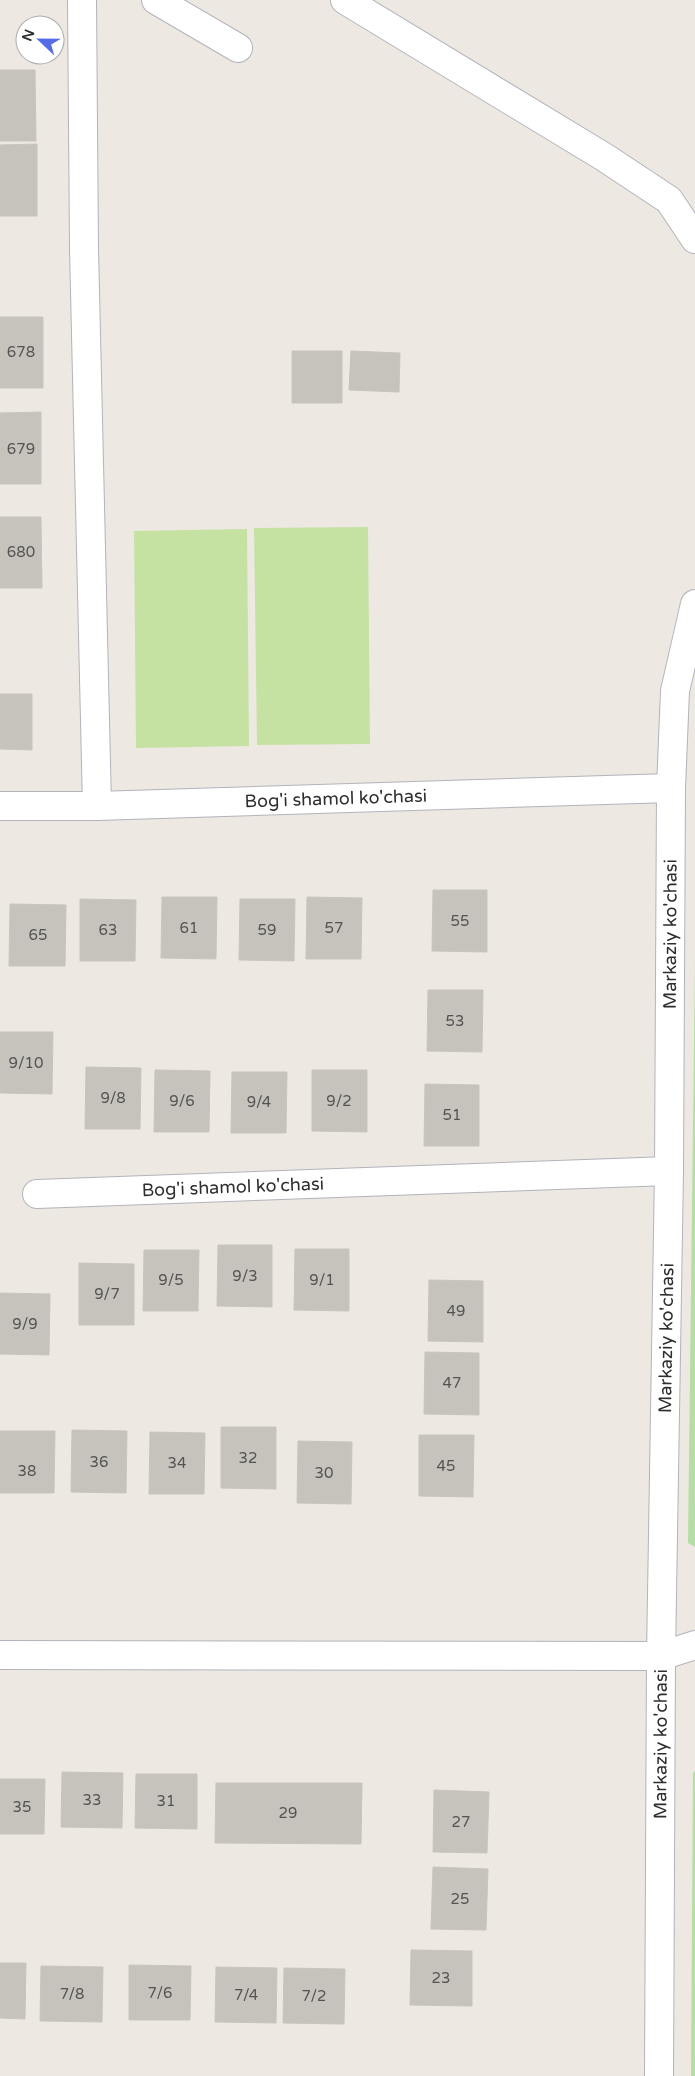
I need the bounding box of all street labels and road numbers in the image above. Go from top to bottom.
street label: Bog'i shamol ko'chasi [244,785,427,812]
street label: Markaziy ko'chasi [659,859,682,1009]
street label: Bog'i shamol ko'chasi [141,1173,324,1201]
street label: Markaziy ko'chasi [654,1263,678,1413]
street label: Markaziy ko'chasi [649,1669,672,1819]

